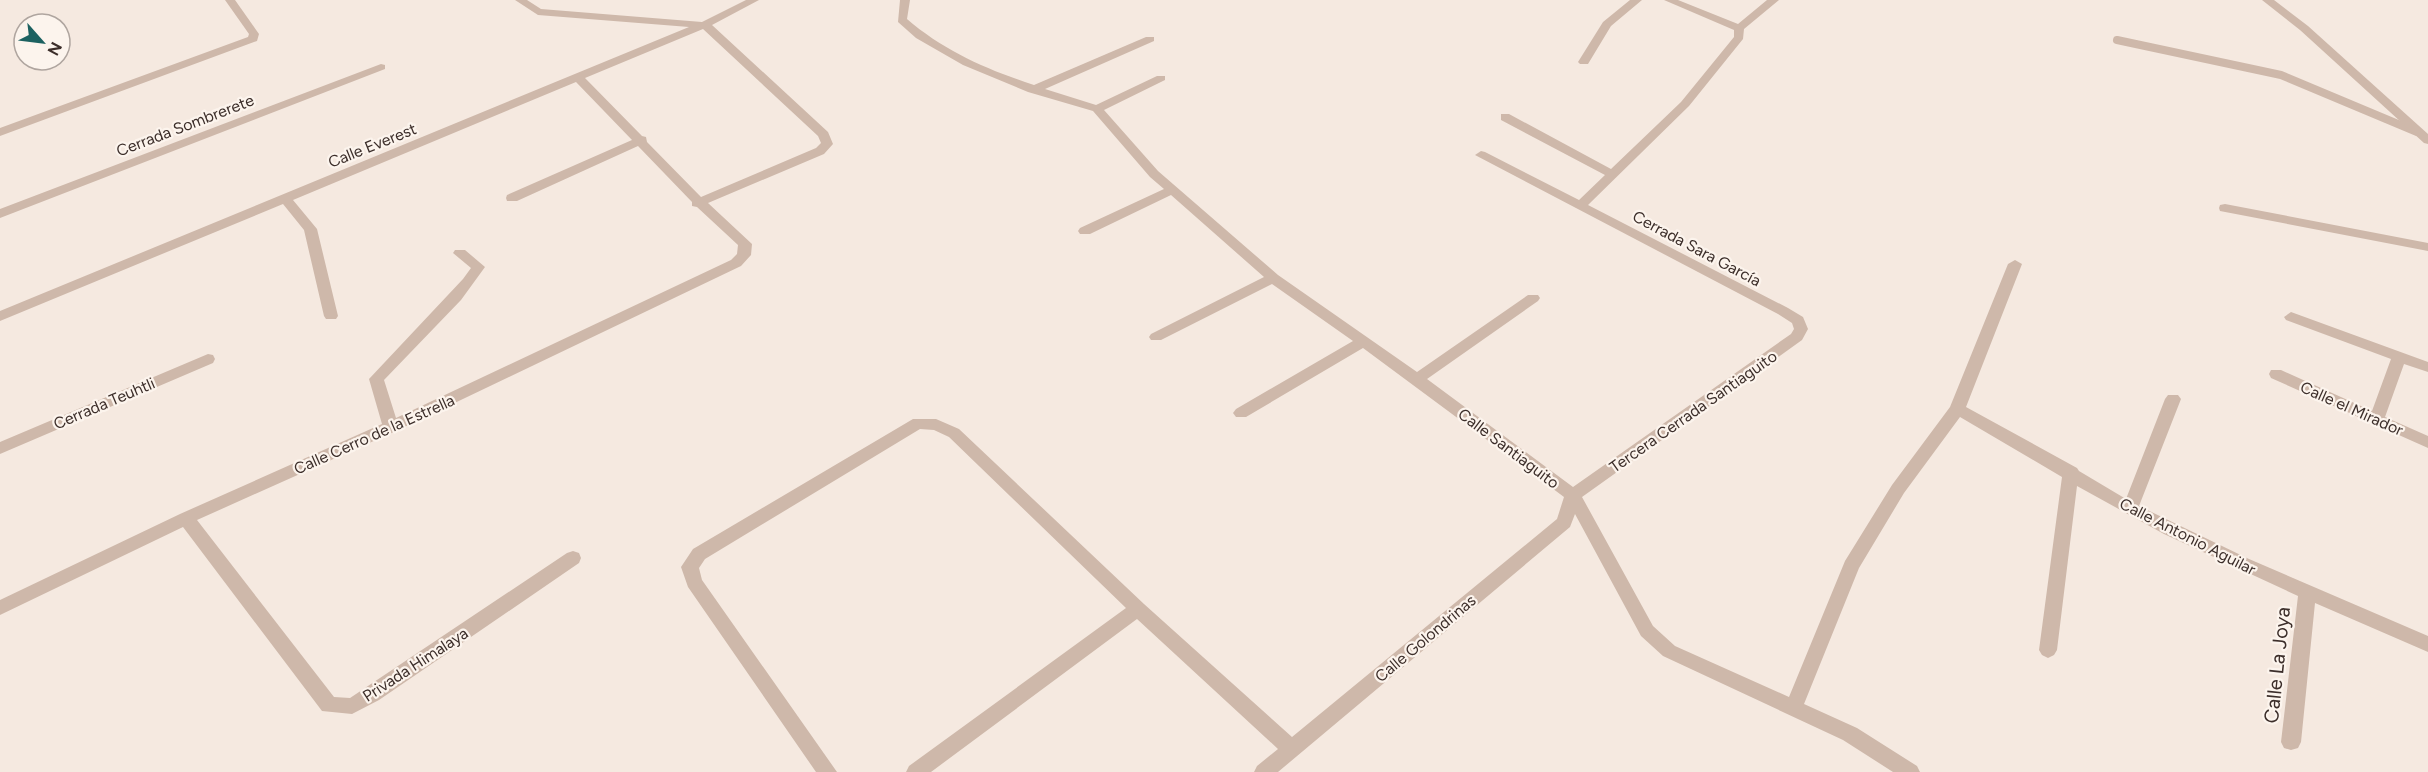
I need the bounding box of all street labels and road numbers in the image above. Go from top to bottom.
street label: Cerrada Sombrerete [114,90,257,160]
street label: Calle Everest [325,119,419,172]
street label: Cerrada Sara García [1629,207,1764,290]
street label: Tercera Cerrada Santiaguito [1606,346,1781,476]
street label: Cerrada Teuhtli [51,374,158,433]
street label: Calle el Mirador [2297,377,2407,440]
street label: Calle Cerro de la Estrella [291,390,457,478]
street label: Calle Santiaguito [1454,404,1563,493]
street label: Calle Antonio Aguilar [2117,494,2260,579]
street label: Calle Golondrinas [1371,591,1480,686]
street label: Calle La Joya [2259,606,2295,724]
street label: Privada Himalaya [359,623,471,705]

